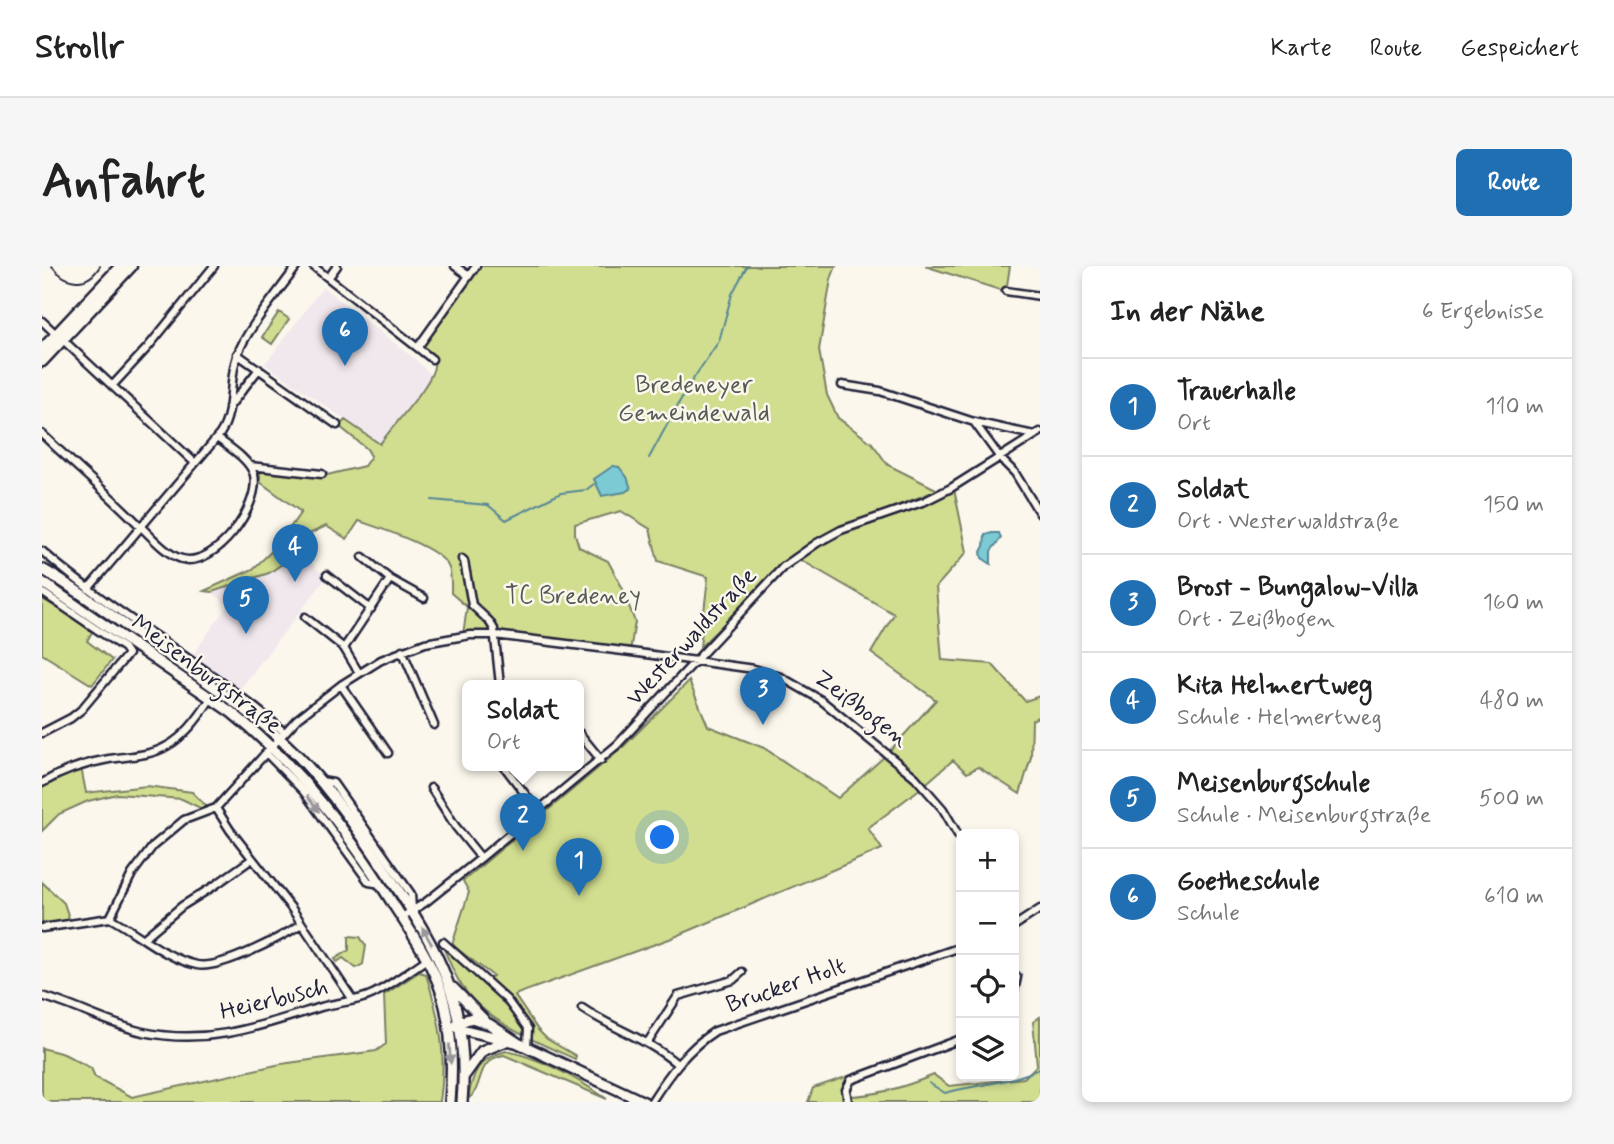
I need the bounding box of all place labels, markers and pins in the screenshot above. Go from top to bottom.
pin: 6 [322,308,368,366]
pin: 4 [272,524,318,582]
pin: 5 [223,576,269,634]
pin: 3 [740,667,786,725]
pin: 2 [500,793,546,851]
pin: 1 [556,838,602,896]

